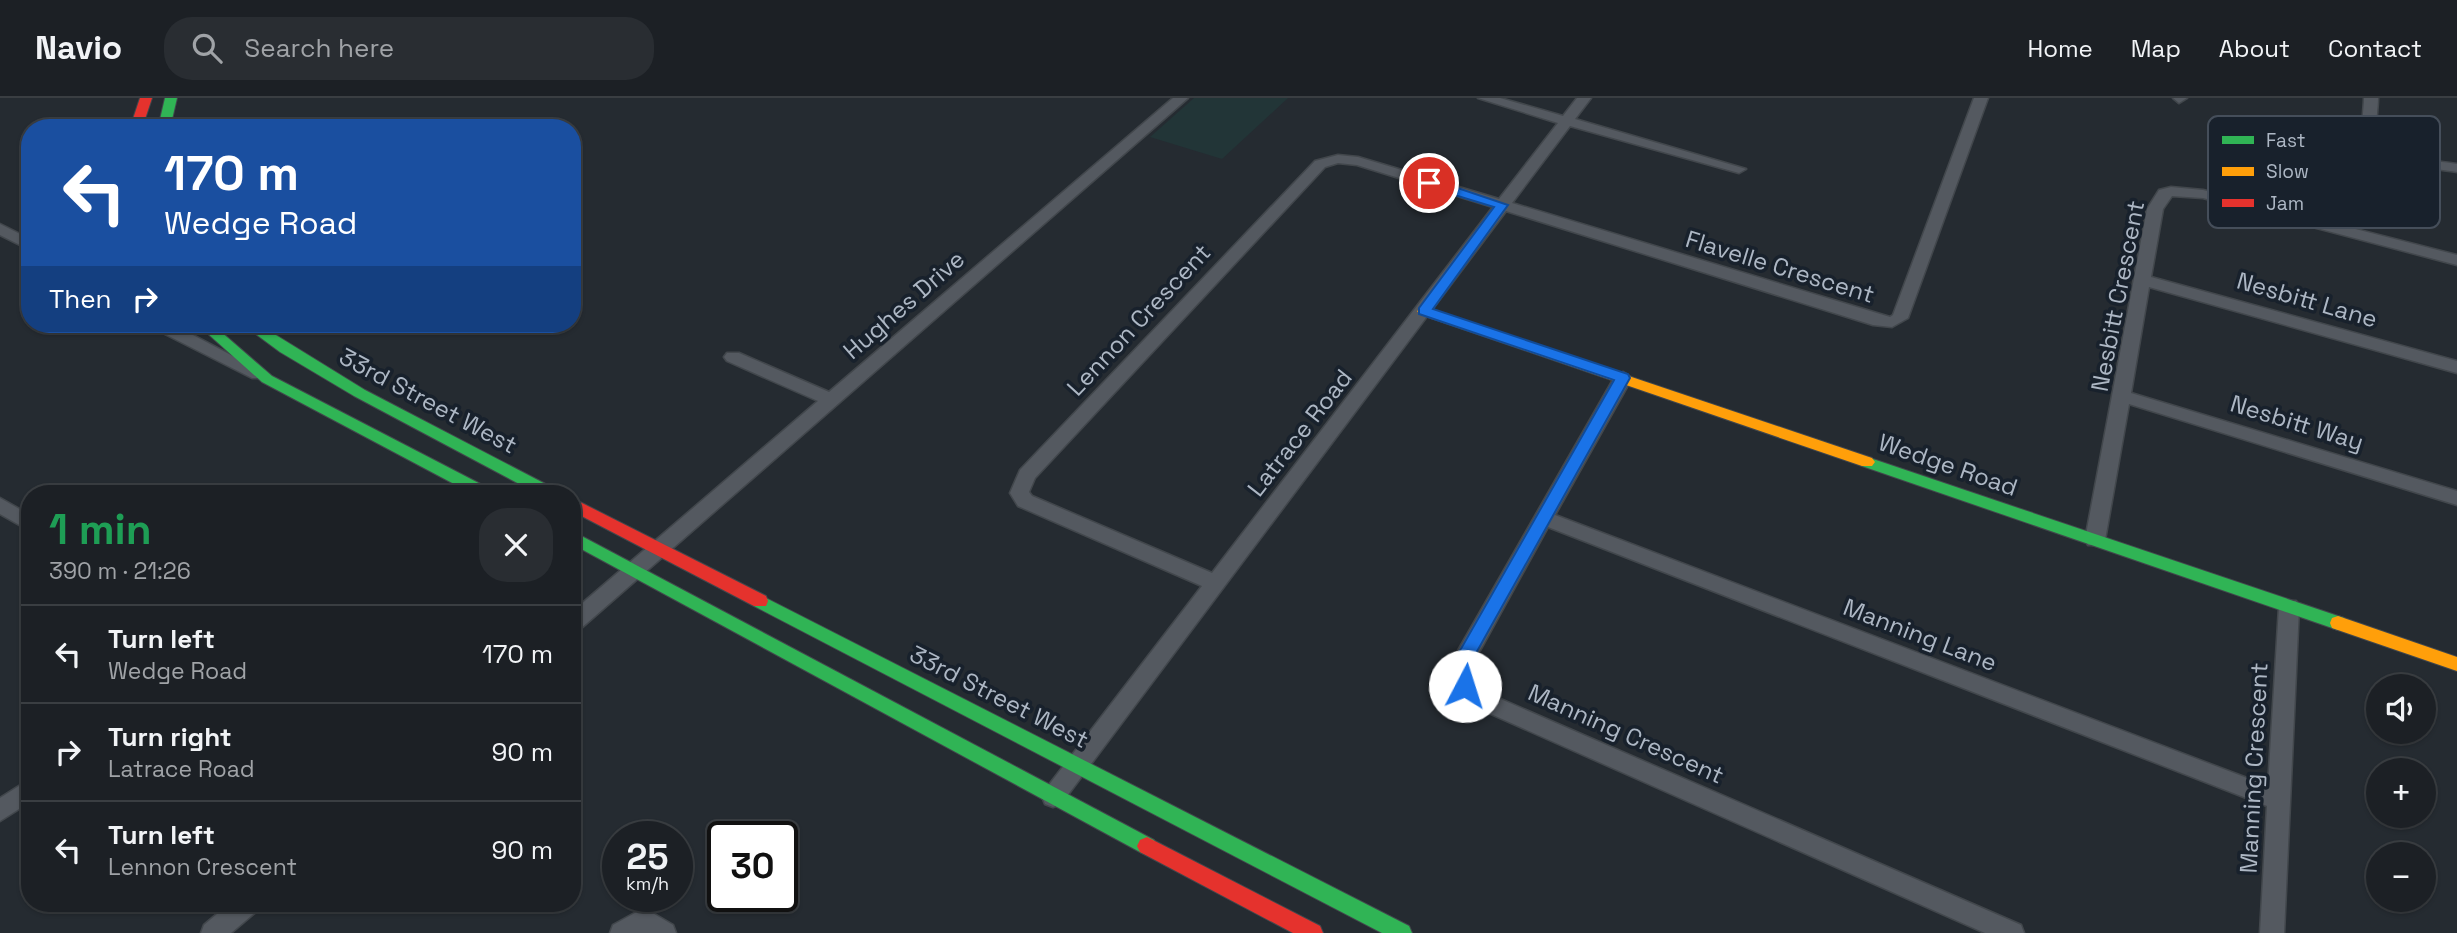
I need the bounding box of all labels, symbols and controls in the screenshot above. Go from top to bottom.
search box [164,17,654,80]
text: Navio [35,27,122,69]
icon: search [188,29,226,67]
text: Search here [244,31,394,65]
text: Home [2027,33,2093,64]
text: Map [2131,33,2181,64]
text: About [2219,33,2290,64]
text: Contact [2328,33,2422,64]
legend [2208,116,2440,228]
text: Fast [2266,128,2306,153]
text: 170 m [164,142,299,204]
icon: left [49,147,140,238]
pin [1399,153,1459,213]
text: Slow [2266,159,2309,184]
icon: arrive [1410,164,1448,202]
text: Jam [2266,191,2304,216]
street label: Nesbitt Crescent [2084,198,2151,394]
text: Wedge Road [164,203,357,243]
street label: Flavelle Crescent [1682,223,1878,310]
street label: Lennon Crescent [1060,237,1217,402]
street label: Hughes Drive [836,243,971,366]
street label: Nesbitt Lane [2233,265,2381,334]
icon: right [126,280,164,318]
text: Then [49,282,112,316]
street label: 33rd Street West [334,341,522,460]
street label: Latrace Road [1240,363,1359,502]
street label: Nesbitt Way [2227,388,2368,457]
street label: Wedge Road [1875,426,2022,503]
text: 1 min [49,503,152,556]
button: close [479,508,553,582]
text: 390 m · 21:26 [49,556,191,586]
street label: Manning Lane [1839,591,2001,678]
text: Turn left [108,622,215,656]
icon: left [49,635,87,673]
text: 170 m [482,637,553,671]
street label: 33rd Street West [904,638,1094,755]
position arrow [1428,649,1502,723]
text: Wedge Road [108,656,247,686]
street label: Manning Crescent [2233,662,2275,874]
map controls [2366,674,2436,912]
button: sound [2366,674,2436,744]
street label: Manning Crescent [1524,676,1729,791]
text: Turn right [108,720,232,754]
icon: right [49,733,87,771]
text: 90 m [491,735,553,769]
text: Latrace Road [108,754,255,784]
button: + [2366,758,2436,828]
text: Turn left [108,818,215,852]
speed limit sign: 30 [707,821,798,912]
icon: left [49,831,87,869]
text: 90 m [491,833,553,867]
text: 25 [627,835,668,879]
button: − [2366,842,2436,912]
text: Lennon Crescent [108,852,297,882]
text: km/h [626,872,669,895]

